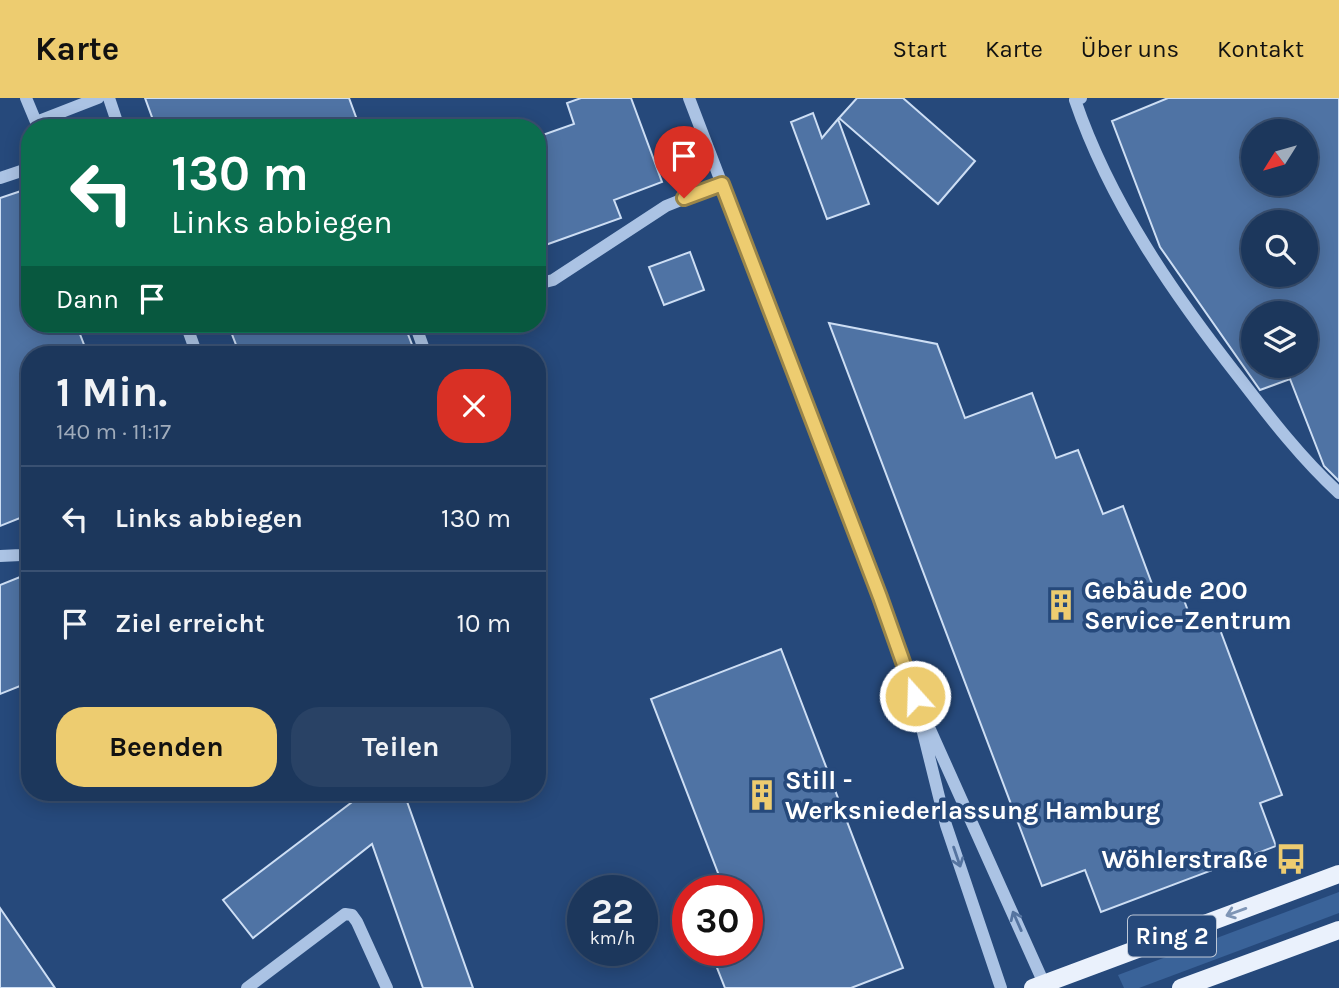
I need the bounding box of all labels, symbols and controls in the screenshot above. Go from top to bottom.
text: Karte [35,30,119,68]
text: Start [893,35,947,63]
text: Karte [985,35,1043,63]
text: Über uns [1081,35,1179,63]
text: Kontakt [1217,35,1304,63]
north arrow [1241,119,1318,196]
map controls [1241,119,1318,378]
pin [654,126,714,198]
icon: arrive [665,137,703,175]
text: 130 m [171,145,309,202]
icon: left [56,147,147,238]
text: Links abbiegen [171,204,393,241]
button: search [1241,210,1318,287]
icon: arrive [133,280,171,318]
text: Dann [56,284,119,315]
button: layers [1241,301,1318,378]
text: 1 Min. [56,367,167,417]
button: close [437,369,511,443]
text: 140 m · 11:17 [56,418,171,445]
icon: left [56,500,94,538]
text: Links abbiegen [115,503,303,534]
text: 130 m [441,503,511,534]
place label: Gebäude 200 Service-Zentrum [1084,575,1292,636]
building icon: Gebäude 200 Service-Zentrum [1044,588,1078,622]
icon: arrive [56,605,94,643]
text: Ziel erreicht [115,608,265,639]
text: 10 m [456,608,511,639]
position arrow [878,659,952,733]
button: Beenden [56,707,277,787]
button: Teilen [291,707,511,787]
place label: Still - Werksniederlassung Hamburg [785,765,1161,826]
building icon: Still - Werksniederlassung Hamburg [745,778,779,812]
bus stop icon: Wöhlerstraße [1274,842,1308,876]
place label: Wöhlerstraße [1102,844,1268,875]
one-way arrow [952,845,964,867]
speed limit sign: 30 [672,875,763,966]
text: 22 [591,891,634,932]
one-way arrow [1225,907,1247,920]
one-way arrow [1010,911,1023,932]
road number: Ring 2 [1128,916,1216,956]
text: km/h [590,927,635,949]

